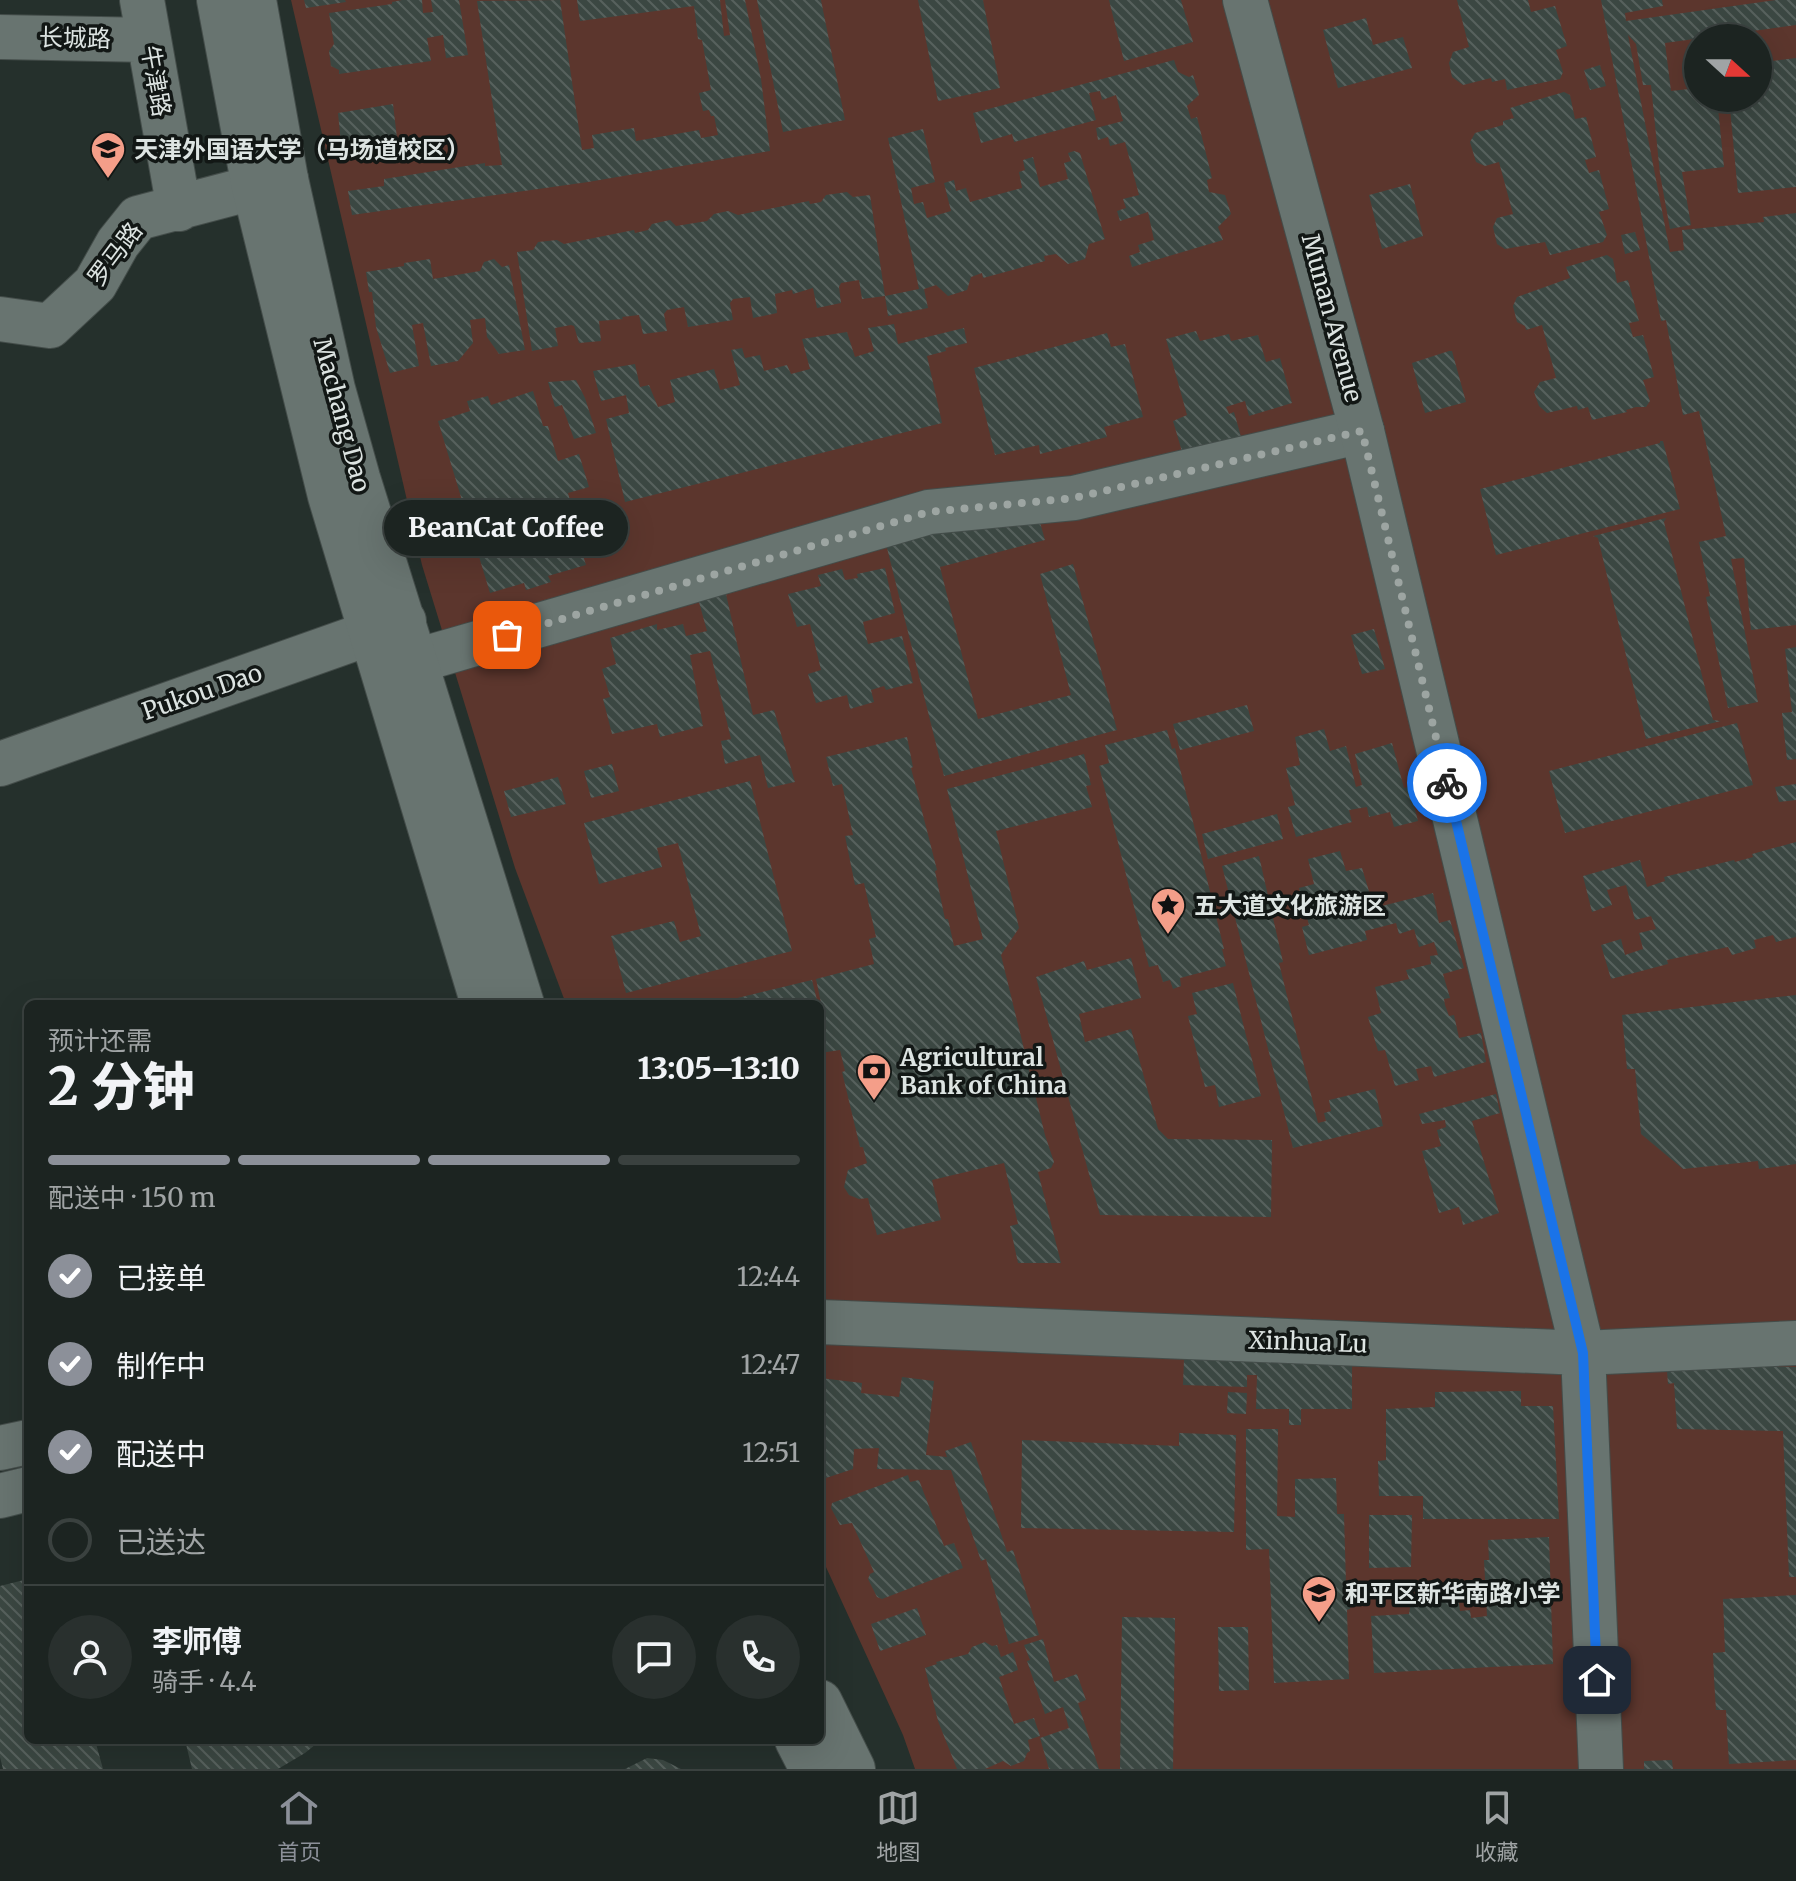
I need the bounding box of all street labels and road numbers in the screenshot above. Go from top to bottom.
street label: 长城路 [39,22,111,54]
street label: 牛津路 [134,43,178,119]
street label: 罗马路 [81,216,149,292]
street label: Munan Avenue [1295,231,1369,405]
street label: Machang Dao [307,335,377,495]
street label: Pukou Dao [138,657,266,727]
street label: Xinhua Lu [1248,1324,1368,1360]

